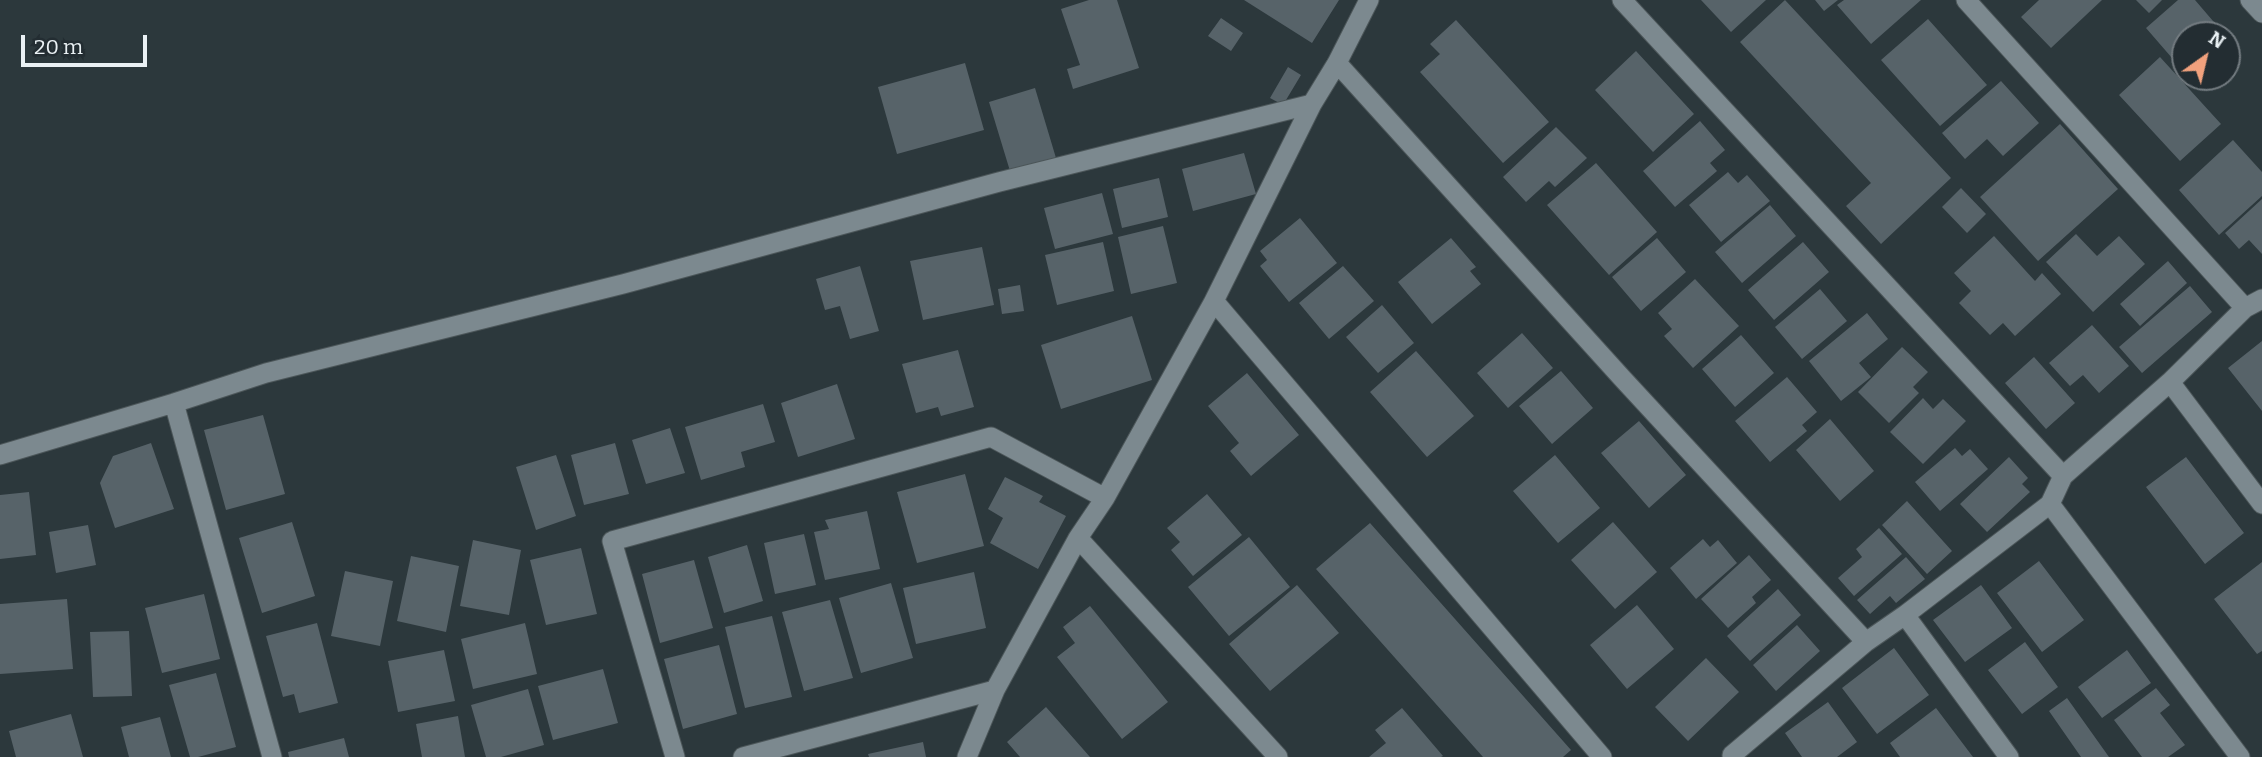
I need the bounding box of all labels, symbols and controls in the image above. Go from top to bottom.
scale bar [24,21,150,65]
north arrow [2171,21,2241,91]
text: N [2204,26,2229,53]
text: 20 m [34,34,83,60]

